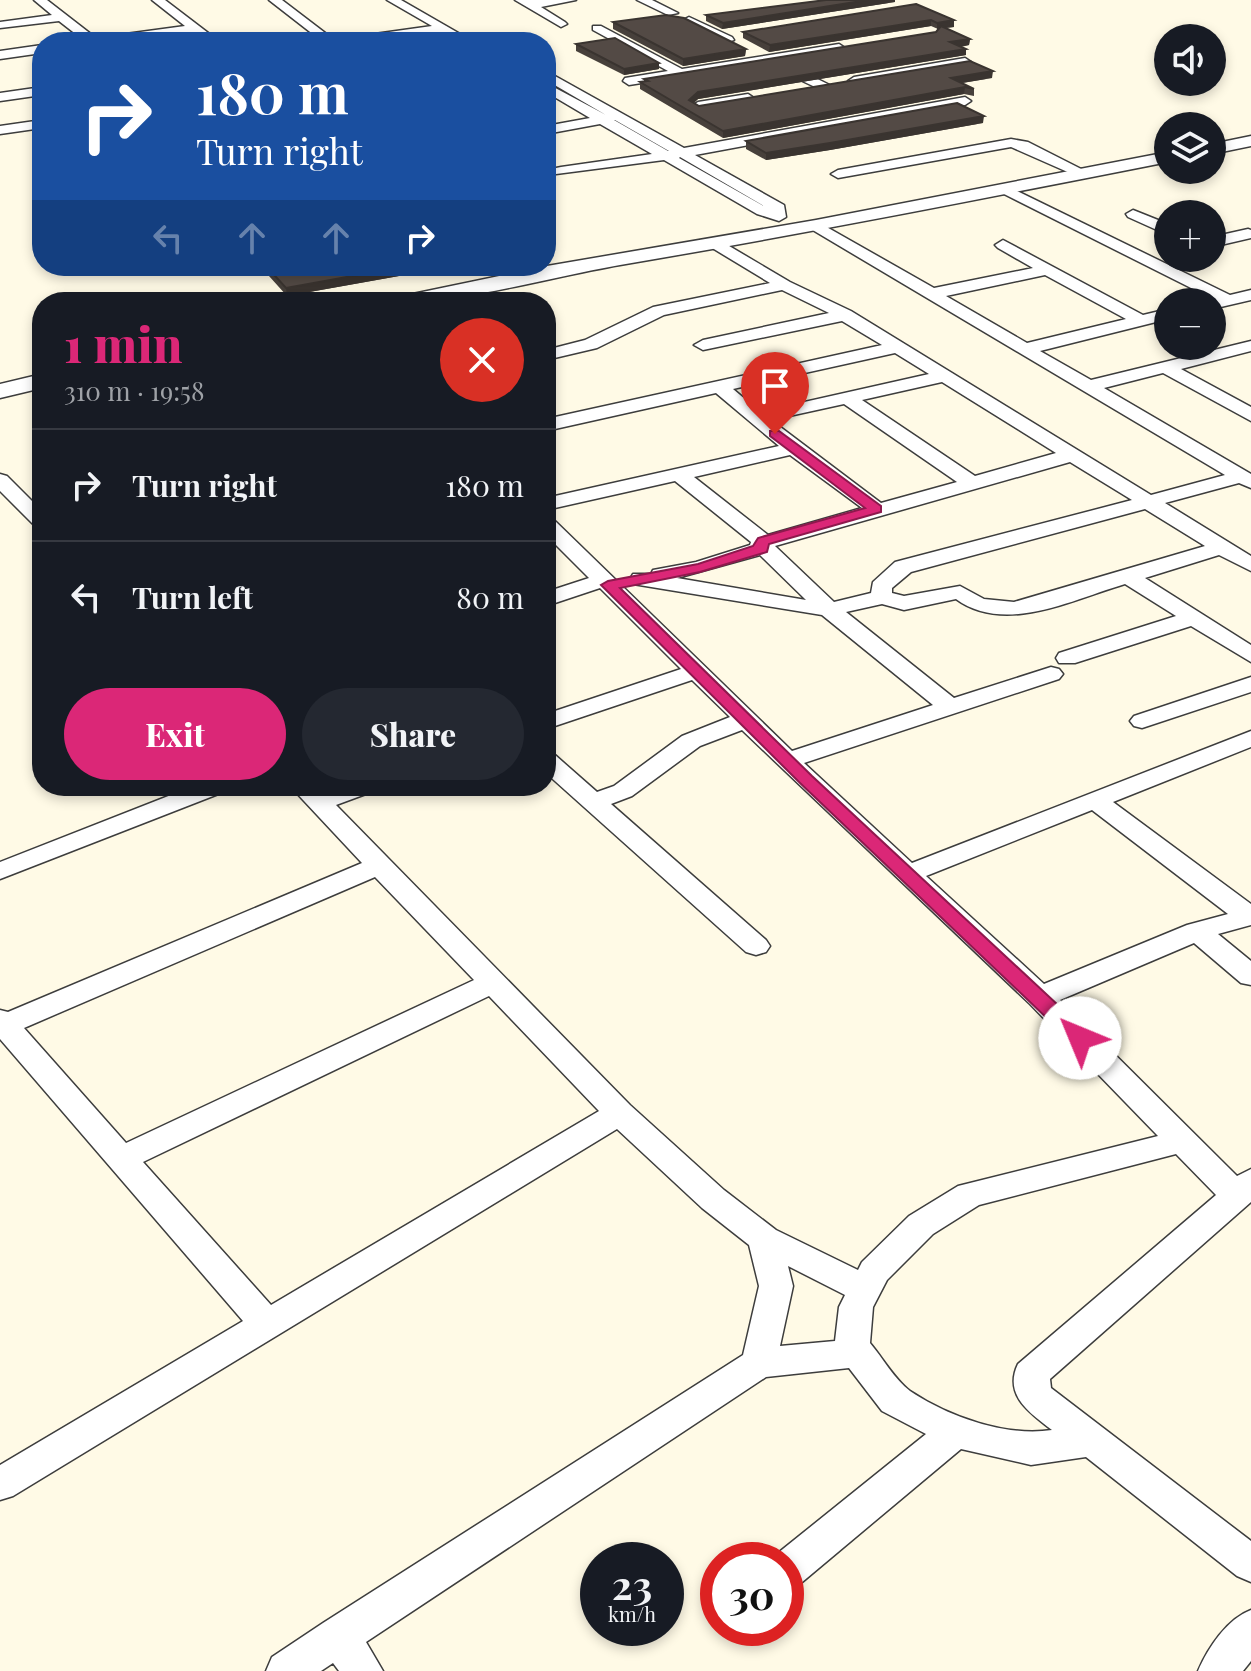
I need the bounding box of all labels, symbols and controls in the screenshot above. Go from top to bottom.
map controls [1154,24,1226,360]
button: sound [1154,24,1226,96]
text: 180 m [196,54,349,129]
icon: right [64,64,168,168]
button: layers [1154,112,1226,184]
text: Turn right [196,126,363,174]
button: + [1154,200,1226,272]
icon: left [146,216,190,260]
icon: ahead [230,216,274,260]
icon: ahead [314,216,358,260]
icon: right [398,216,442,260]
button: − [1154,288,1226,360]
text: 1 min [64,311,182,375]
button: close [440,318,524,402]
pin [741,352,809,434]
icon: arrive [753,364,797,408]
text: 310 m · 19:58 [64,373,204,408]
icon: right [64,463,108,507]
text: Turn right [132,465,277,505]
text: 180 m [445,465,524,505]
icon: left [64,575,108,619]
text: Turn left [132,577,253,617]
text: 80 m [456,577,524,617]
button: Exit [64,688,286,780]
button: Share [302,688,524,780]
position arrow [1038,996,1122,1080]
speed limit sign: 30 [700,1542,804,1646]
text: 23 [612,1557,652,1610]
text: km/h [608,1600,656,1627]

